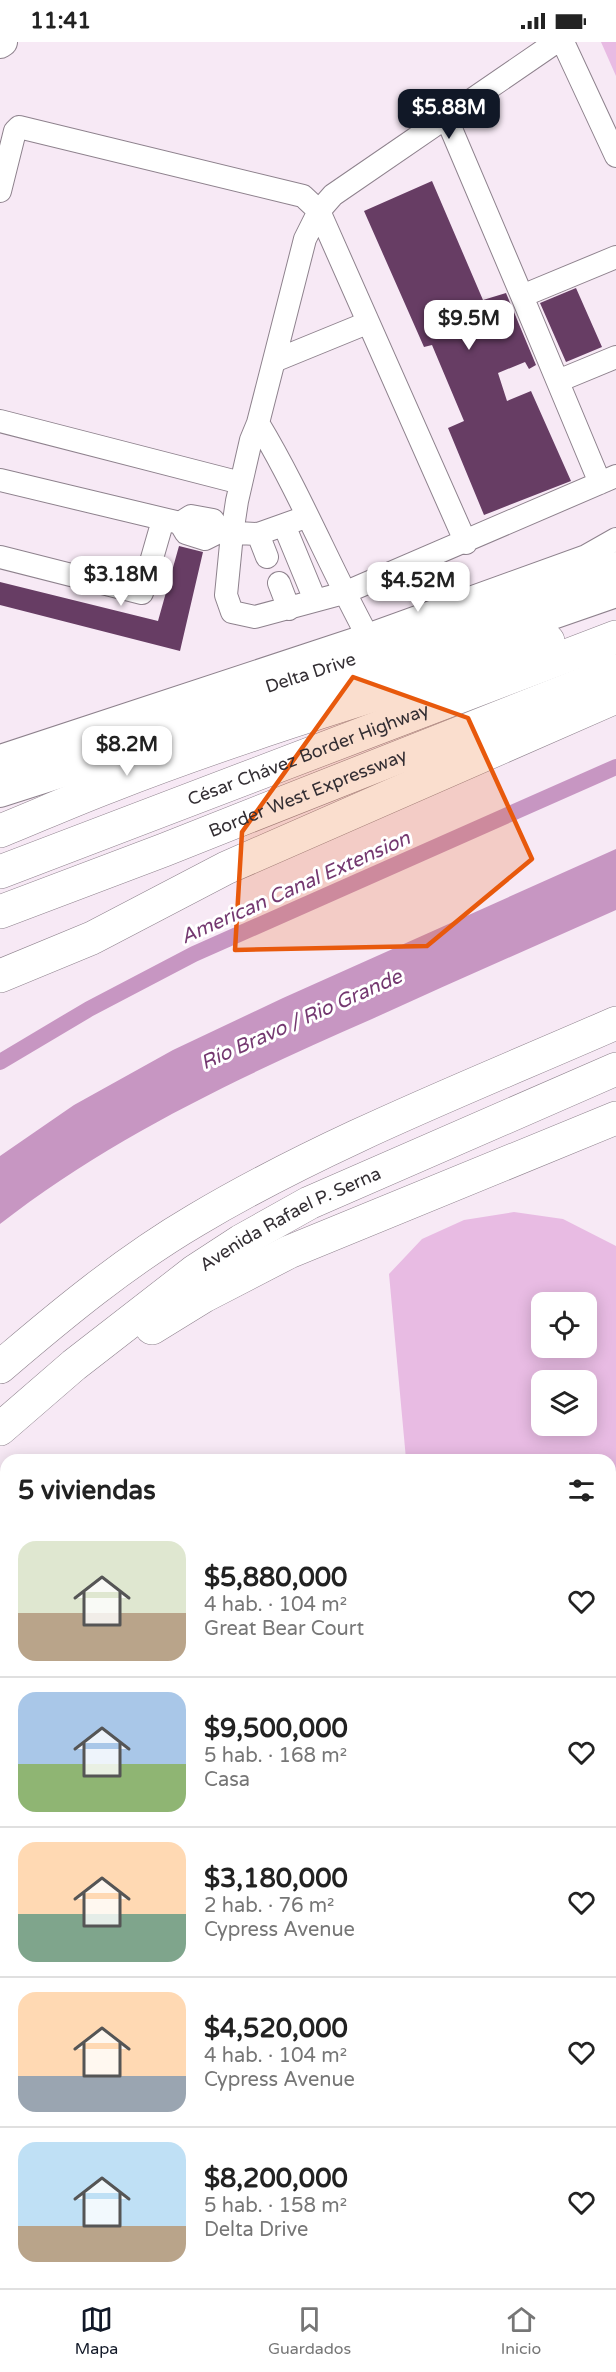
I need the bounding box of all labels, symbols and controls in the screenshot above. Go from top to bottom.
text: 11:41 [30,8,91,34]
pin: $5.88M [400,89,498,140]
text: $5.88M [412,96,486,120]
pin: $9.5M [427,300,511,351]
text: $9.5M [438,307,500,331]
pin: $3.18M [72,556,170,607]
pin: $4.52M [369,562,467,613]
text: $3.18M [84,563,158,587]
text: $4.52M [381,569,455,593]
street label: Delta Drive [262,648,359,698]
street label: César Chávez Border Highway [185,698,432,810]
pin: $8.2M [85,726,169,777]
text: $8.2M [96,733,158,757]
street label: Border West Expressway [206,744,410,842]
water label: American Canal Extension [177,826,415,949]
water label: Río Bravo / Rio Grande [197,964,407,1075]
street label: Avenida Rafael P. Serna [196,1162,384,1276]
map controls [531,1292,597,1436]
button: locate [531,1292,597,1358]
button: layers [531,1370,597,1436]
icon: filters [565,1474,598,1507]
text: 5 viviendas [18,1475,156,1506]
text: $5,880,000 [204,1562,347,1593]
icon: home [66,1565,138,1637]
icon: heart [565,1585,598,1618]
text: 4 hab. · 104 m² [204,1593,347,1617]
text: Great Bear Court [204,1617,364,1641]
text: $9,500,000 [204,1713,348,1744]
icon: home [66,1716,138,1788]
icon: heart [565,1736,598,1769]
text: 5 hab. · 168 m² [204,1744,347,1768]
text: Casa [204,1768,250,1792]
text: $3,180,000 [204,1863,348,1894]
icon: home [66,1866,138,1938]
icon: heart [565,1886,598,1919]
text: 2 hab. · 76 m² [204,1894,334,1918]
text: Cypress Avenue [204,1918,355,1942]
text: $4,520,000 [204,2013,348,2044]
icon: home [66,2016,138,2088]
icon: heart [565,2036,598,2069]
text: 4 hab. · 104 m² [204,2044,347,2068]
text: Cypress Avenue [204,2068,355,2092]
text: $8,200,000 [204,2163,348,2194]
icon: home [66,2166,138,2238]
icon: heart [565,2186,598,2219]
text: 5 hab. · 158 m² [204,2194,347,2218]
text: Delta Drive [204,2218,308,2242]
tab: Mapa [75,2303,118,2359]
tab: Guardados [268,2303,351,2359]
tab: Inicio [501,2303,541,2359]

